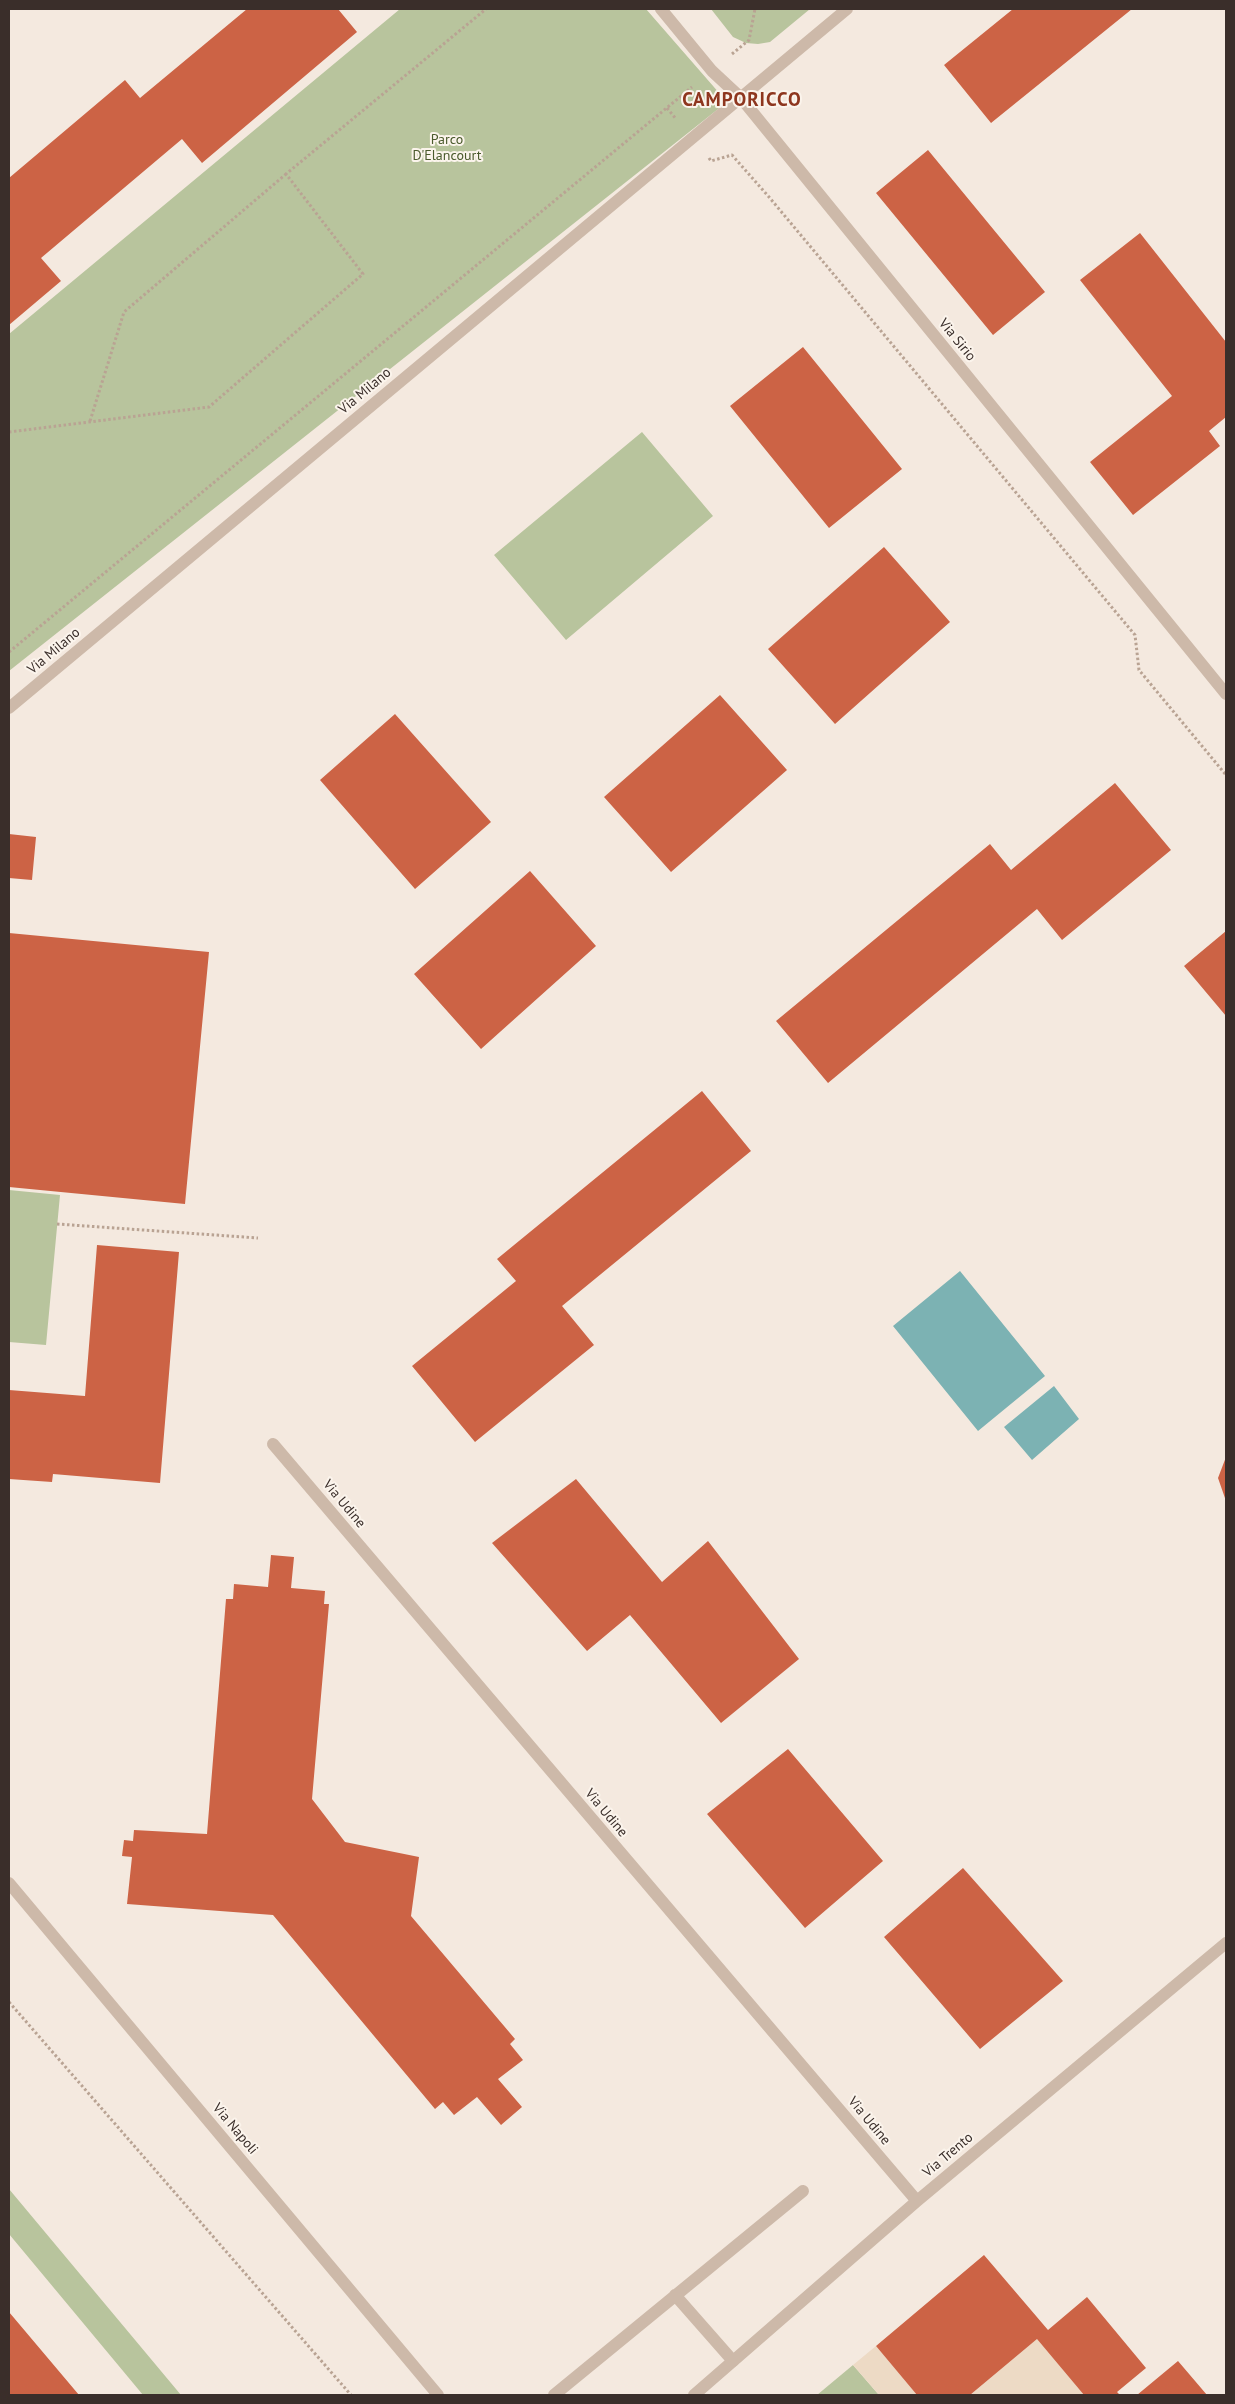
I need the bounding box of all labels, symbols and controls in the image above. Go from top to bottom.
district label: CAMPORICCO [681,90,803,112]
park label: Parco D'Elancourt [413,132,481,164]
street label: Via Sirio [935,315,979,365]
street label: Via Milano [335,364,395,418]
street label: Via Milano [24,624,84,678]
street label: Via Udine [319,1477,369,1531]
street label: Via Udine [581,1786,631,1840]
street label: Via Udine [844,2094,894,2148]
street label: Via Napoli [209,2100,261,2158]
street label: Via Trento [919,2129,977,2181]

